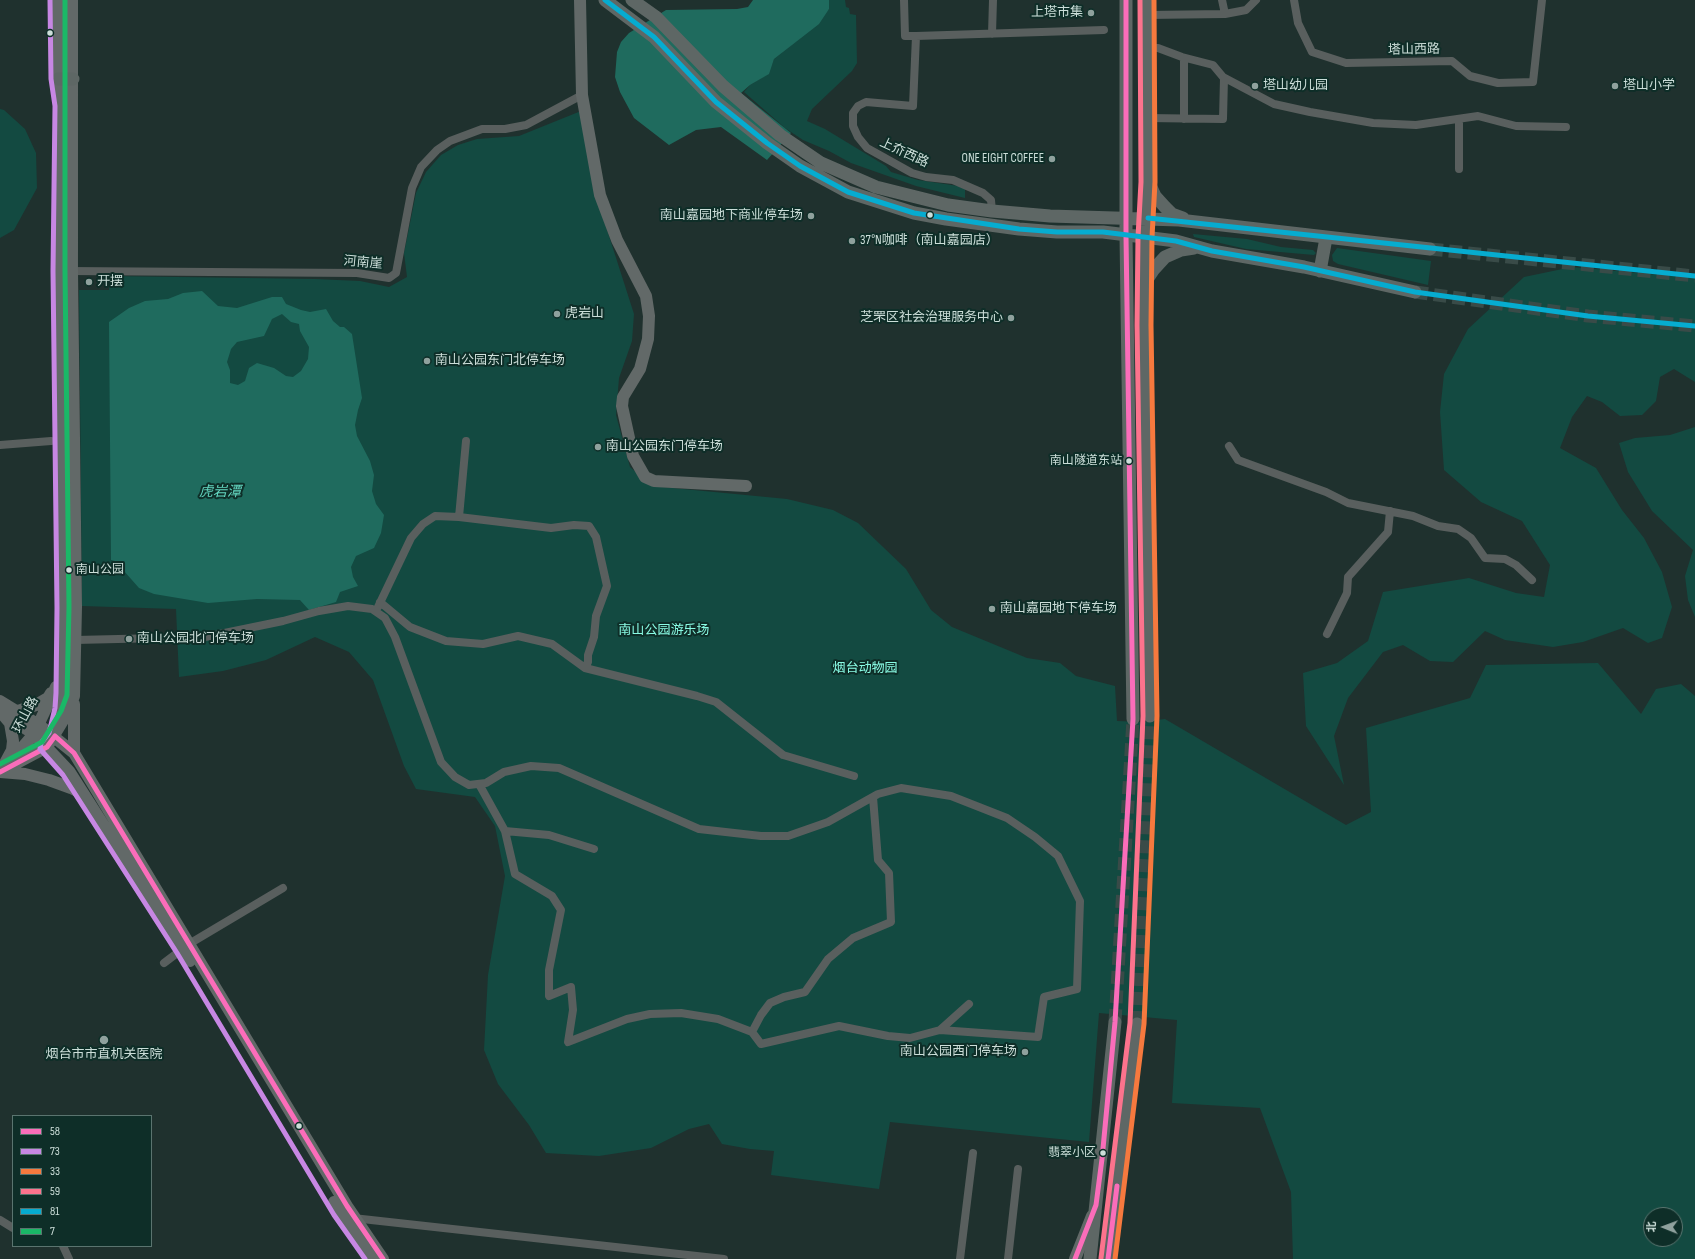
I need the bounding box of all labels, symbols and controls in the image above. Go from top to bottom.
place label: 上塔市集 [1031,5,1083,21]
marker: 上塔市集 [1086,8,1096,18]
unlabelled marker [45,28,55,38]
street label: 塔山西路 [1388,42,1440,58]
place label: 塔山幼儿园 [1263,78,1328,94]
place label: 塔山小学 [1623,78,1675,94]
marker: 塔山幼儿园 [1250,81,1260,91]
marker: 塔山小学 [1610,81,1620,91]
street label: 上夼西路 [877,135,931,171]
place label: ONE EIGHT COFFEE [962,151,1044,167]
marker: ONE EIGHT COFFEE [1047,154,1057,164]
place label: 南山嘉园地下商业停车场 [660,208,803,224]
unlabelled marker [925,210,935,220]
marker: 南山嘉园地下商业停车场 [806,211,816,221]
place label: 37°N咖啡（南山嘉园店） [860,233,999,249]
marker: 37°N咖啡（南山嘉园店） [847,236,857,246]
street label: 河南崖 [343,254,383,272]
place label: 开摆 [97,274,123,290]
marker: 开摆 [84,277,94,287]
place label: 虎岩山 [565,306,604,322]
marker: 虎岩山 [552,309,562,319]
place label: 芝罘区社会治理服务中心 [860,310,1003,326]
marker: 芝罘区社会治理服务中心 [1006,313,1016,323]
place label: 南山公园东门北停车场 [435,353,565,369]
marker: 南山公园东门北停车场 [422,356,432,366]
place label: 南山公园东门停车场 [606,439,723,455]
marker: 南山公园东门停车场 [593,442,603,452]
place label: 南山隧道东站 [1050,454,1122,468]
marker: 南山隧道东站 [1124,456,1134,466]
water label: 虎岩潭 [199,484,241,500]
place label: 南山公园 [76,563,124,577]
marker: 南山公园 [64,565,74,575]
place label: 南山嘉园地下停车场 [1000,601,1117,617]
marker: 南山嘉园地下停车场 [987,604,997,614]
park label: 南山公园游乐场 [619,623,709,639]
place label: 南山公园北门停车场 [137,631,254,647]
marker: 南山公园北门停车场 [124,634,134,644]
park label: 烟台动物园 [833,661,897,677]
street label: 环山路 [10,694,42,736]
marker: 烟台市市直机关医院 [98,1034,110,1046]
place label: 南山公园西门停车场 [900,1044,1017,1060]
place label: 烟台市市直机关医院 [46,1047,162,1063]
marker: 南山公园西门停车场 [1020,1047,1030,1057]
legend [12,1115,152,1247]
unlabelled marker [294,1121,304,1131]
text: 58 [50,1124,60,1139]
text: 73 [50,1144,60,1159]
place label: 翡翠小区 [1048,1146,1096,1160]
marker: 翡翠小区 [1098,1148,1108,1158]
text: 33 [50,1164,60,1179]
text: 59 [50,1184,60,1199]
text: 81 [50,1204,59,1219]
north arrow [1643,1207,1683,1247]
text: 北 [1645,1221,1658,1232]
text: 7 [50,1224,55,1239]

